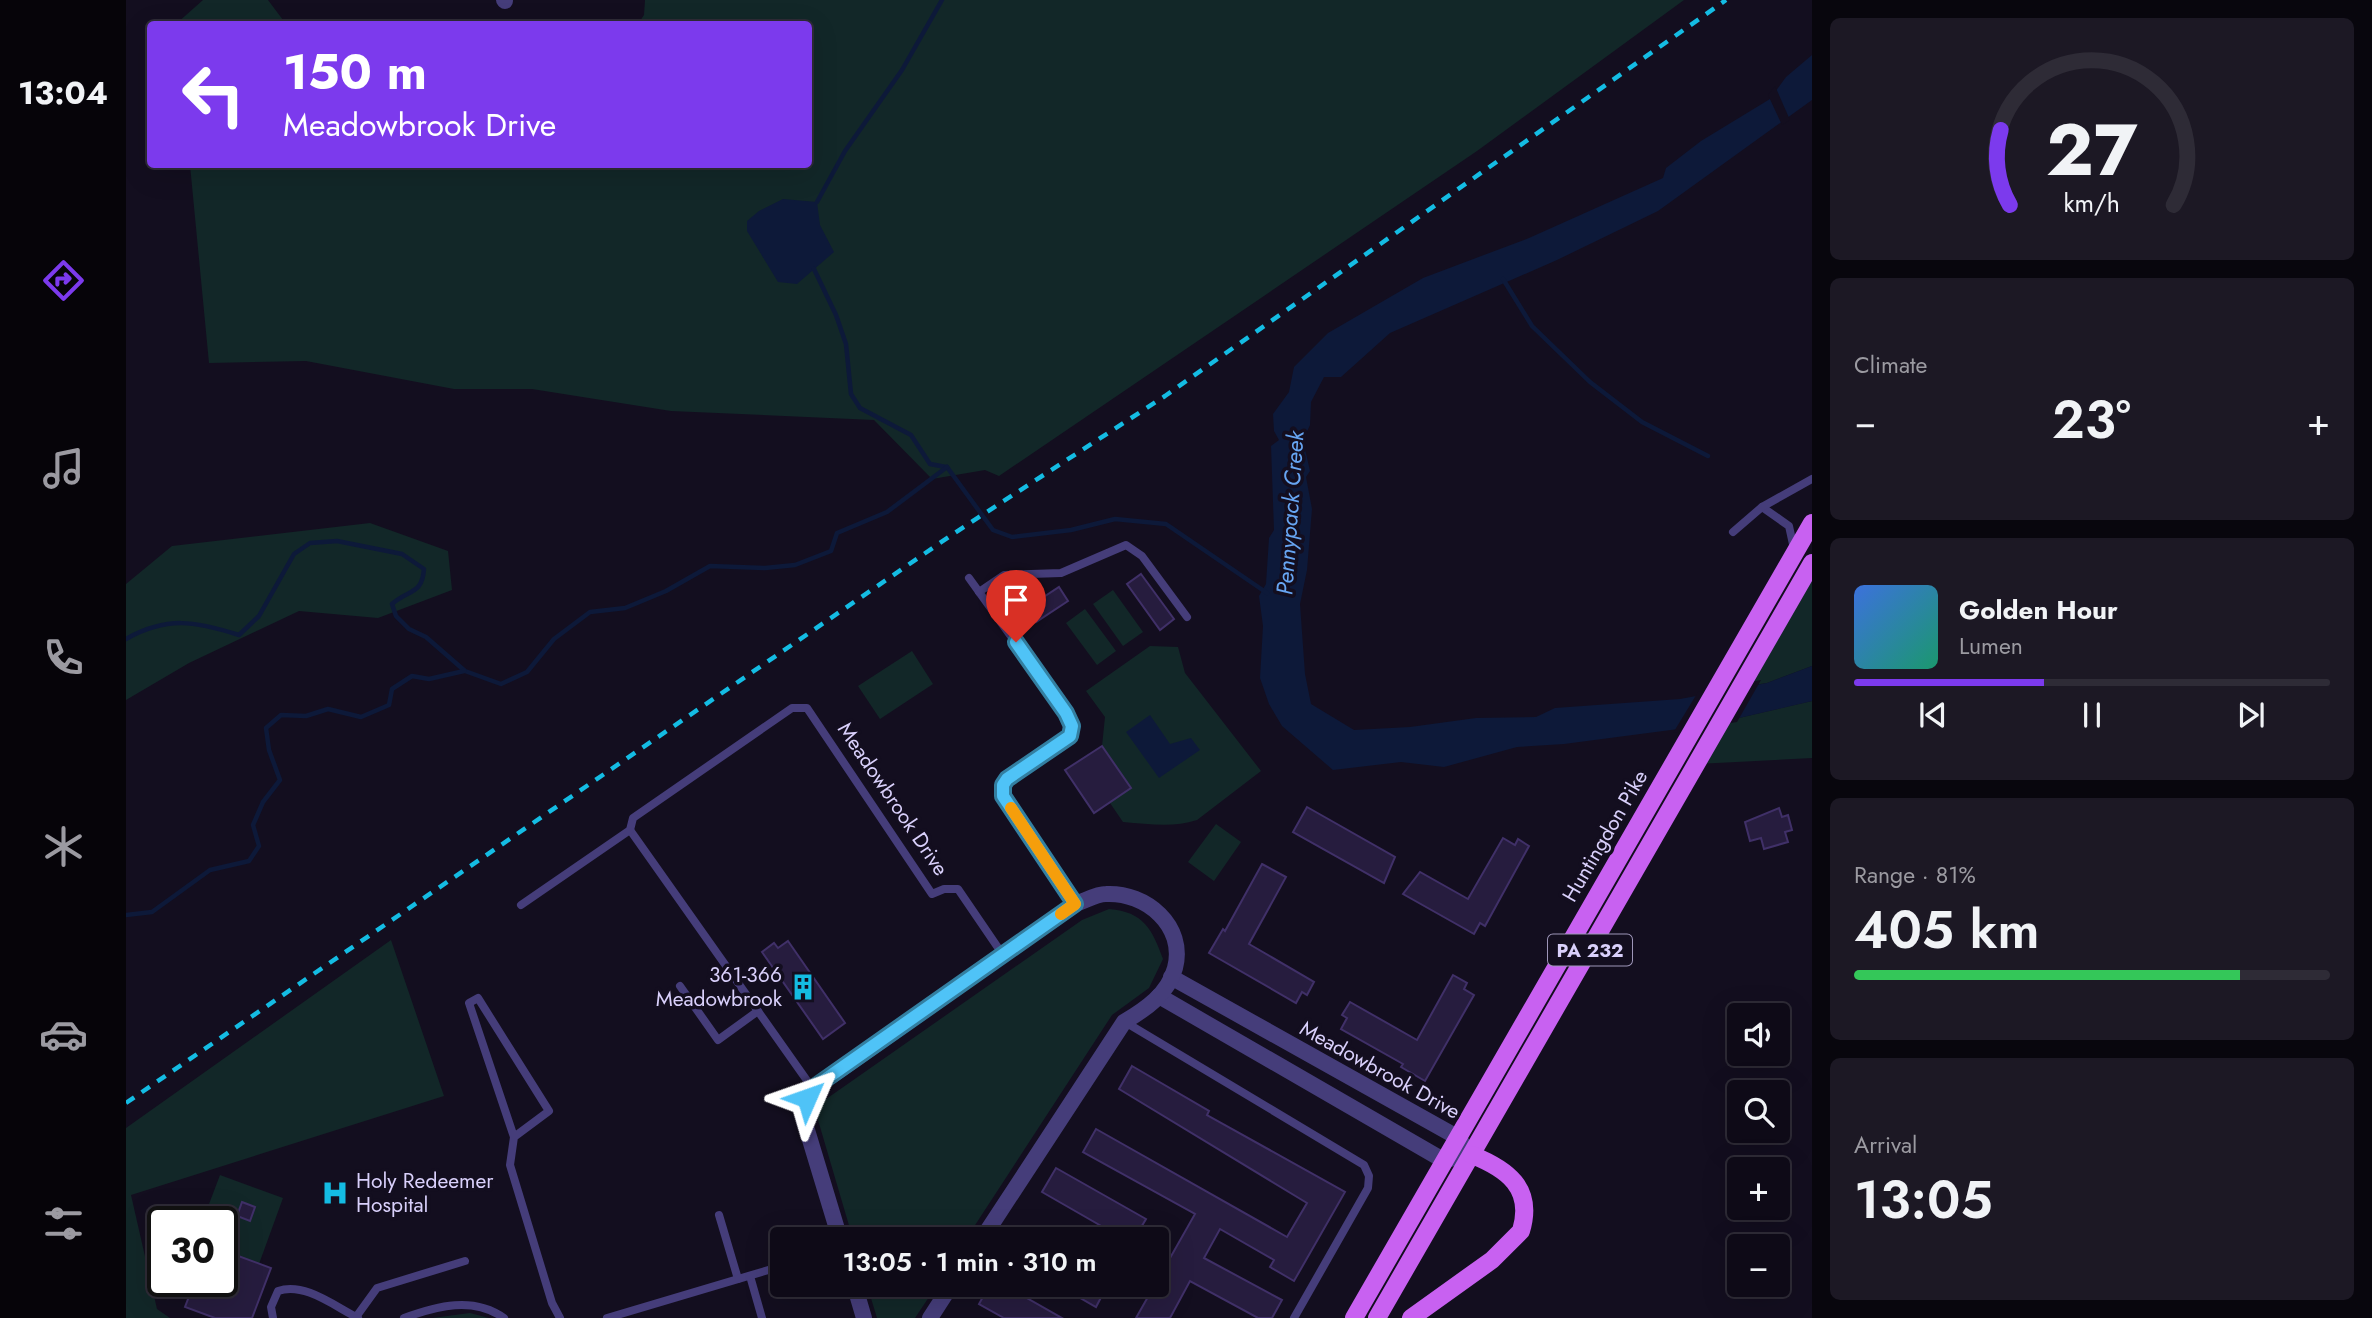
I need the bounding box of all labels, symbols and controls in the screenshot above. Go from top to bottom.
text: 150 m [283,37,427,107]
icon: left [168,49,259,140]
text: 13:04 [18,70,108,116]
text: 27 [2046,97,2138,202]
text: Meadowbrook Drive [283,102,556,148]
text: km/h [2064,185,2120,221]
icon: directions [39,256,88,305]
text: Climate [1854,348,1927,382]
text: 23° [2052,382,2131,458]
text: − [1854,394,1876,449]
text: + [2307,394,2330,449]
water label: Pennypack Creek [1267,429,1313,596]
icon: music [39,444,88,493]
pin [986,570,1046,642]
icon: arrive [997,581,1035,619]
text: Golden Hour [1959,591,2118,629]
text: Lumen [1959,629,2023,663]
icon: phone [39,633,88,682]
icon: previous [1914,696,1952,734]
icon: pause [2073,696,2111,734]
icon: next [2232,696,2270,734]
street label: Meadowbrook Drive [830,716,956,882]
street label: Huntingdon Pike [1555,764,1655,908]
icon: climate [39,822,88,871]
text: Range · 81% [1854,858,1976,892]
text: 405 km [1854,892,2039,968]
road number: PA 232 [1548,934,1632,966]
place label: 361-366 Meadowbrook [656,960,783,1014]
building icon: 361-366 Meadowbrook [788,972,818,1002]
map controls [1727,1003,1790,1297]
button: sound [1727,1003,1790,1066]
icon: car [39,1010,88,1059]
street label: Meadowbrook Drive [1294,1013,1466,1127]
position arrow [770,1061,844,1135]
button: search [1727,1080,1790,1143]
text: Arrival [1854,1128,1917,1162]
button: + [1727,1157,1790,1220]
text: 13:05 [1854,1162,1993,1238]
place label: Holy Redeemer Hospital [356,1166,494,1220]
hospital icon: Holy Redeemer Hospital [320,1178,350,1208]
icon: filters [39,1199,88,1248]
speed limit sign: 30 [147,1206,238,1297]
button: − [1727,1234,1790,1297]
text: 13:05 · 1 min · 310 m [843,1243,1096,1281]

